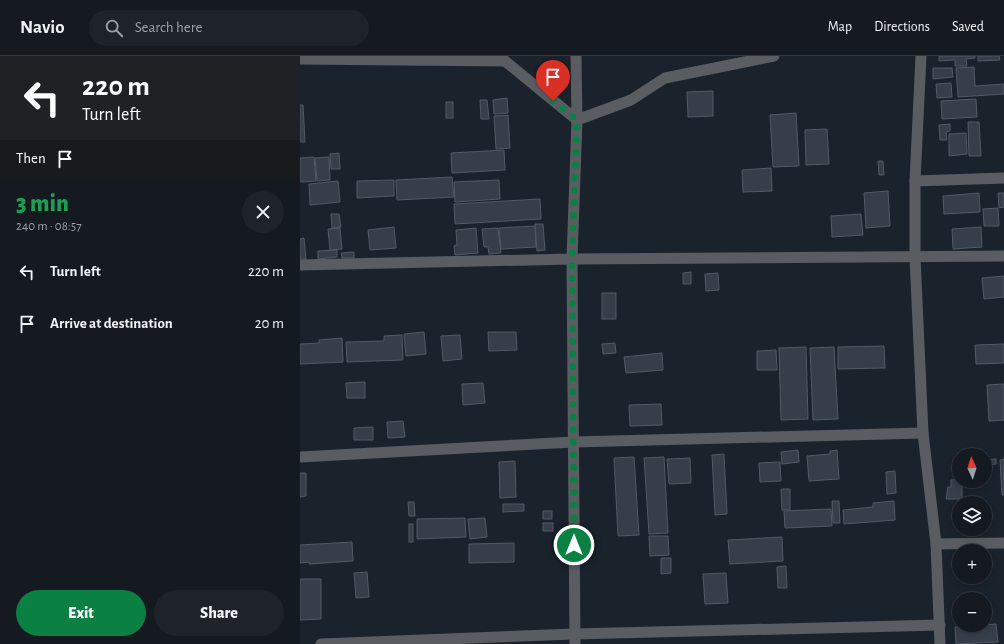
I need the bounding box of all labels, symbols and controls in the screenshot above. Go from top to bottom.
search box [89,10,369,46]
icon: search [103,17,125,39]
text: Navio [20,18,65,37]
text: Search here [135,20,203,35]
text: Map [828,20,852,34]
text: Directions [874,20,930,34]
text: Saved [952,20,984,34]
pin [536,60,570,101]
icon: arrive [542,66,564,88]
icon: left [16,72,68,124]
text: 220 m [82,73,150,101]
text: Turn left [82,106,141,124]
icon: arrive [54,148,76,170]
text: Then [16,151,46,166]
button: close [242,191,284,233]
text: 3 min [16,192,69,216]
text: 240 m · 08:57 [16,220,82,233]
icon: left [16,261,38,283]
text: Turn left [50,264,101,279]
text: 220 m [248,264,284,279]
icon: arrive [16,313,38,335]
text: Arrive at destination [50,316,173,331]
text: 20 m [255,316,284,331]
north arrow [952,448,992,488]
map controls [952,448,992,632]
button: layers [952,496,992,536]
position arrow [553,524,595,566]
button: + [952,544,992,584]
button: Exit [16,590,146,636]
button: Share [154,590,284,636]
button: − [952,592,992,632]

